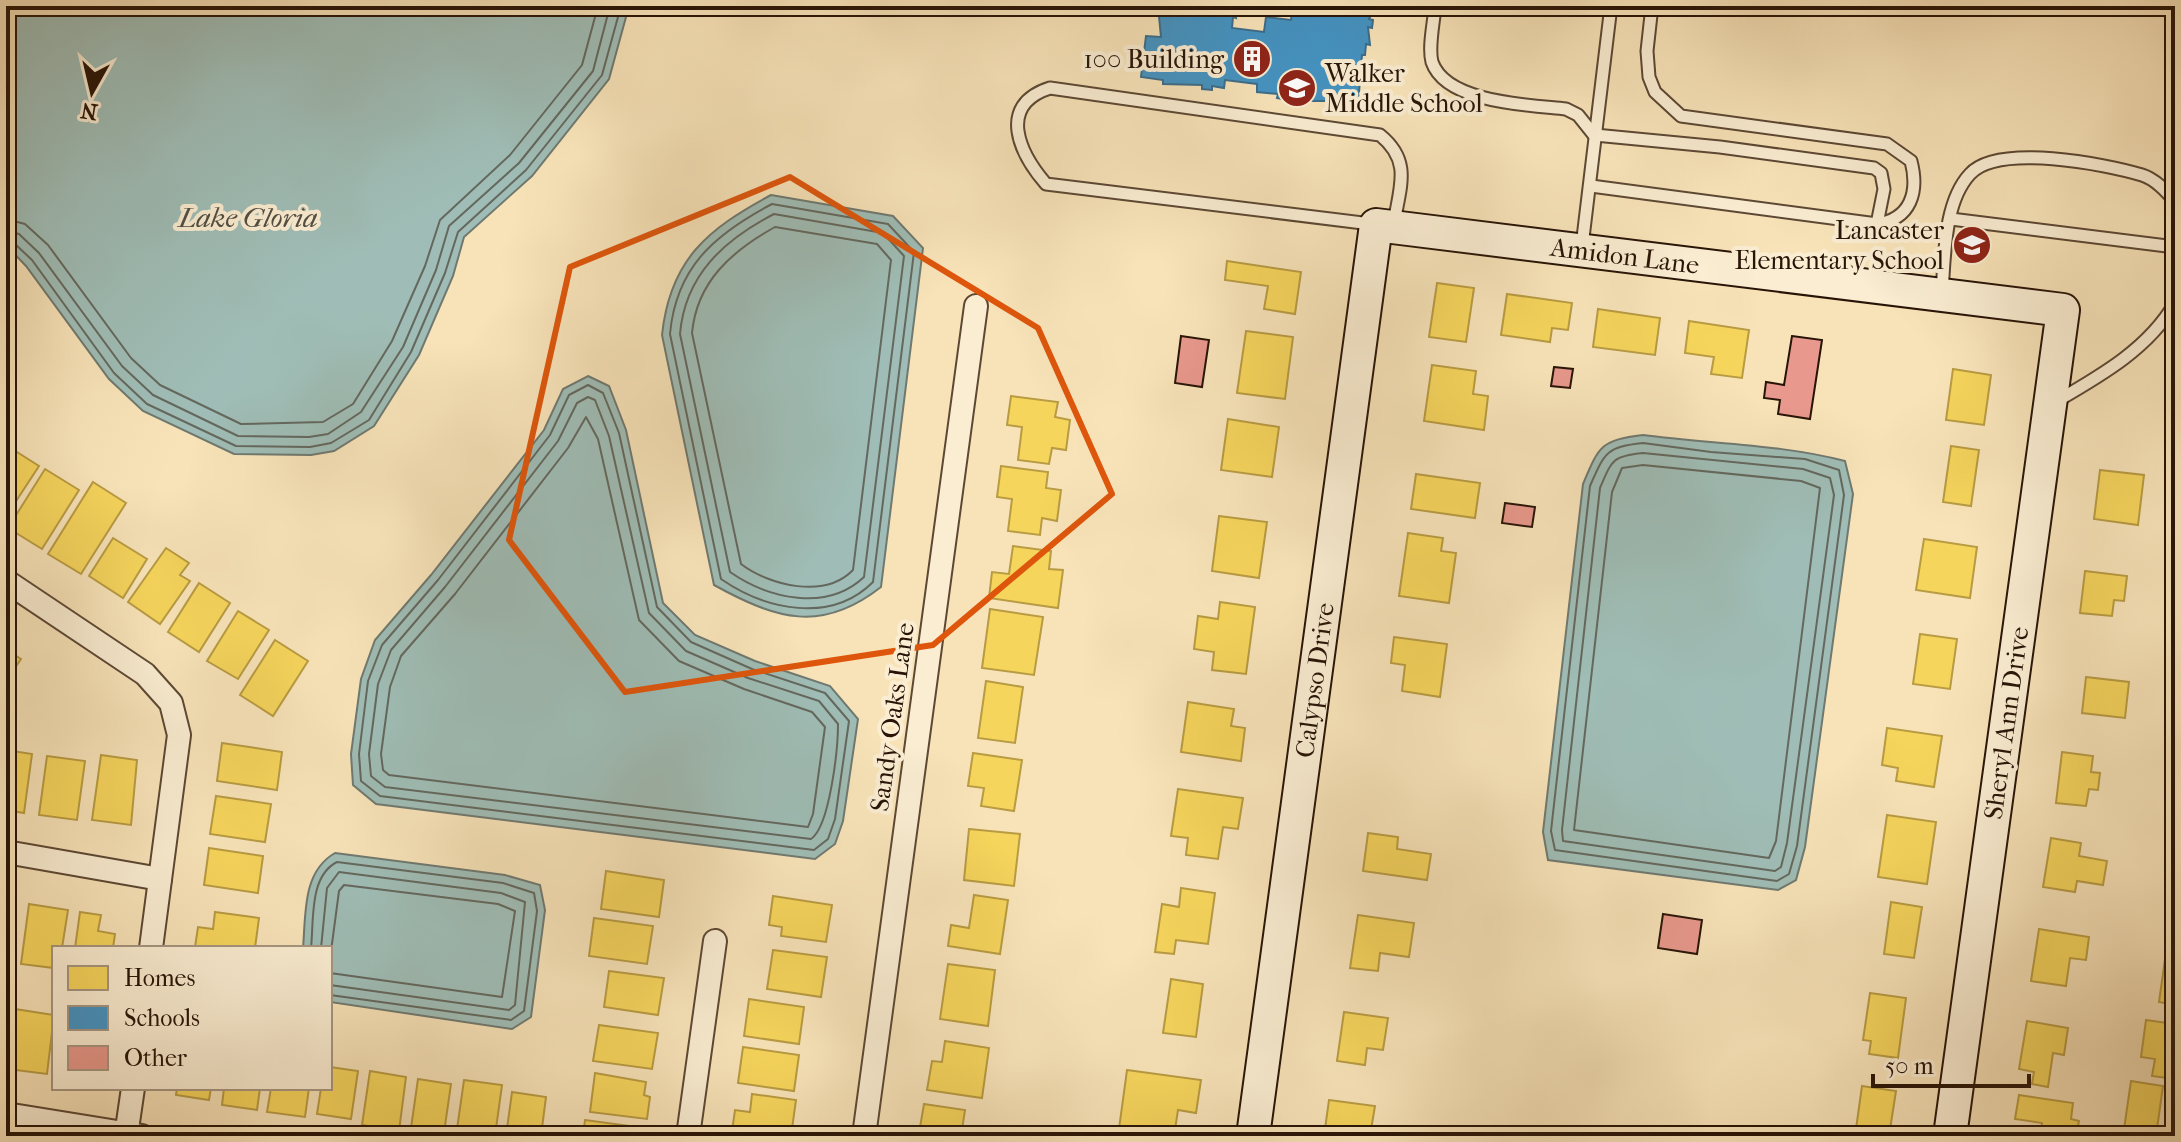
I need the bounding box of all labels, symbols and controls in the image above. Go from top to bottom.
building icon: 100 Building [1231,38,1273,80]
place label: 100 Building [1083,44,1225,75]
north arrow [52,52,132,132]
place label: Walker Middle School [1324,58,1483,119]
school or university icon: Walker Middle School [1276,67,1318,109]
text: N [79,97,99,125]
water label: Lake Gloria [176,201,318,234]
place label: Lancaster Elementary School [1735,215,1944,276]
school or university icon: Lancaster Elementary School [1951,224,1993,266]
street label: Amidon Lane [1548,232,1701,281]
street label: Calypso Drive [1289,601,1341,760]
street label: Sandy Oaks Lane [864,621,921,813]
street label: Sheryl Ann Drive [1978,625,2035,822]
legend [52,946,332,1090]
text: Homes [124,964,195,992]
text: Schools [124,1004,200,1032]
scale bar [1873,1038,2029,1088]
text: Other [124,1044,188,1072]
text: 50 m [1885,1052,1934,1080]

